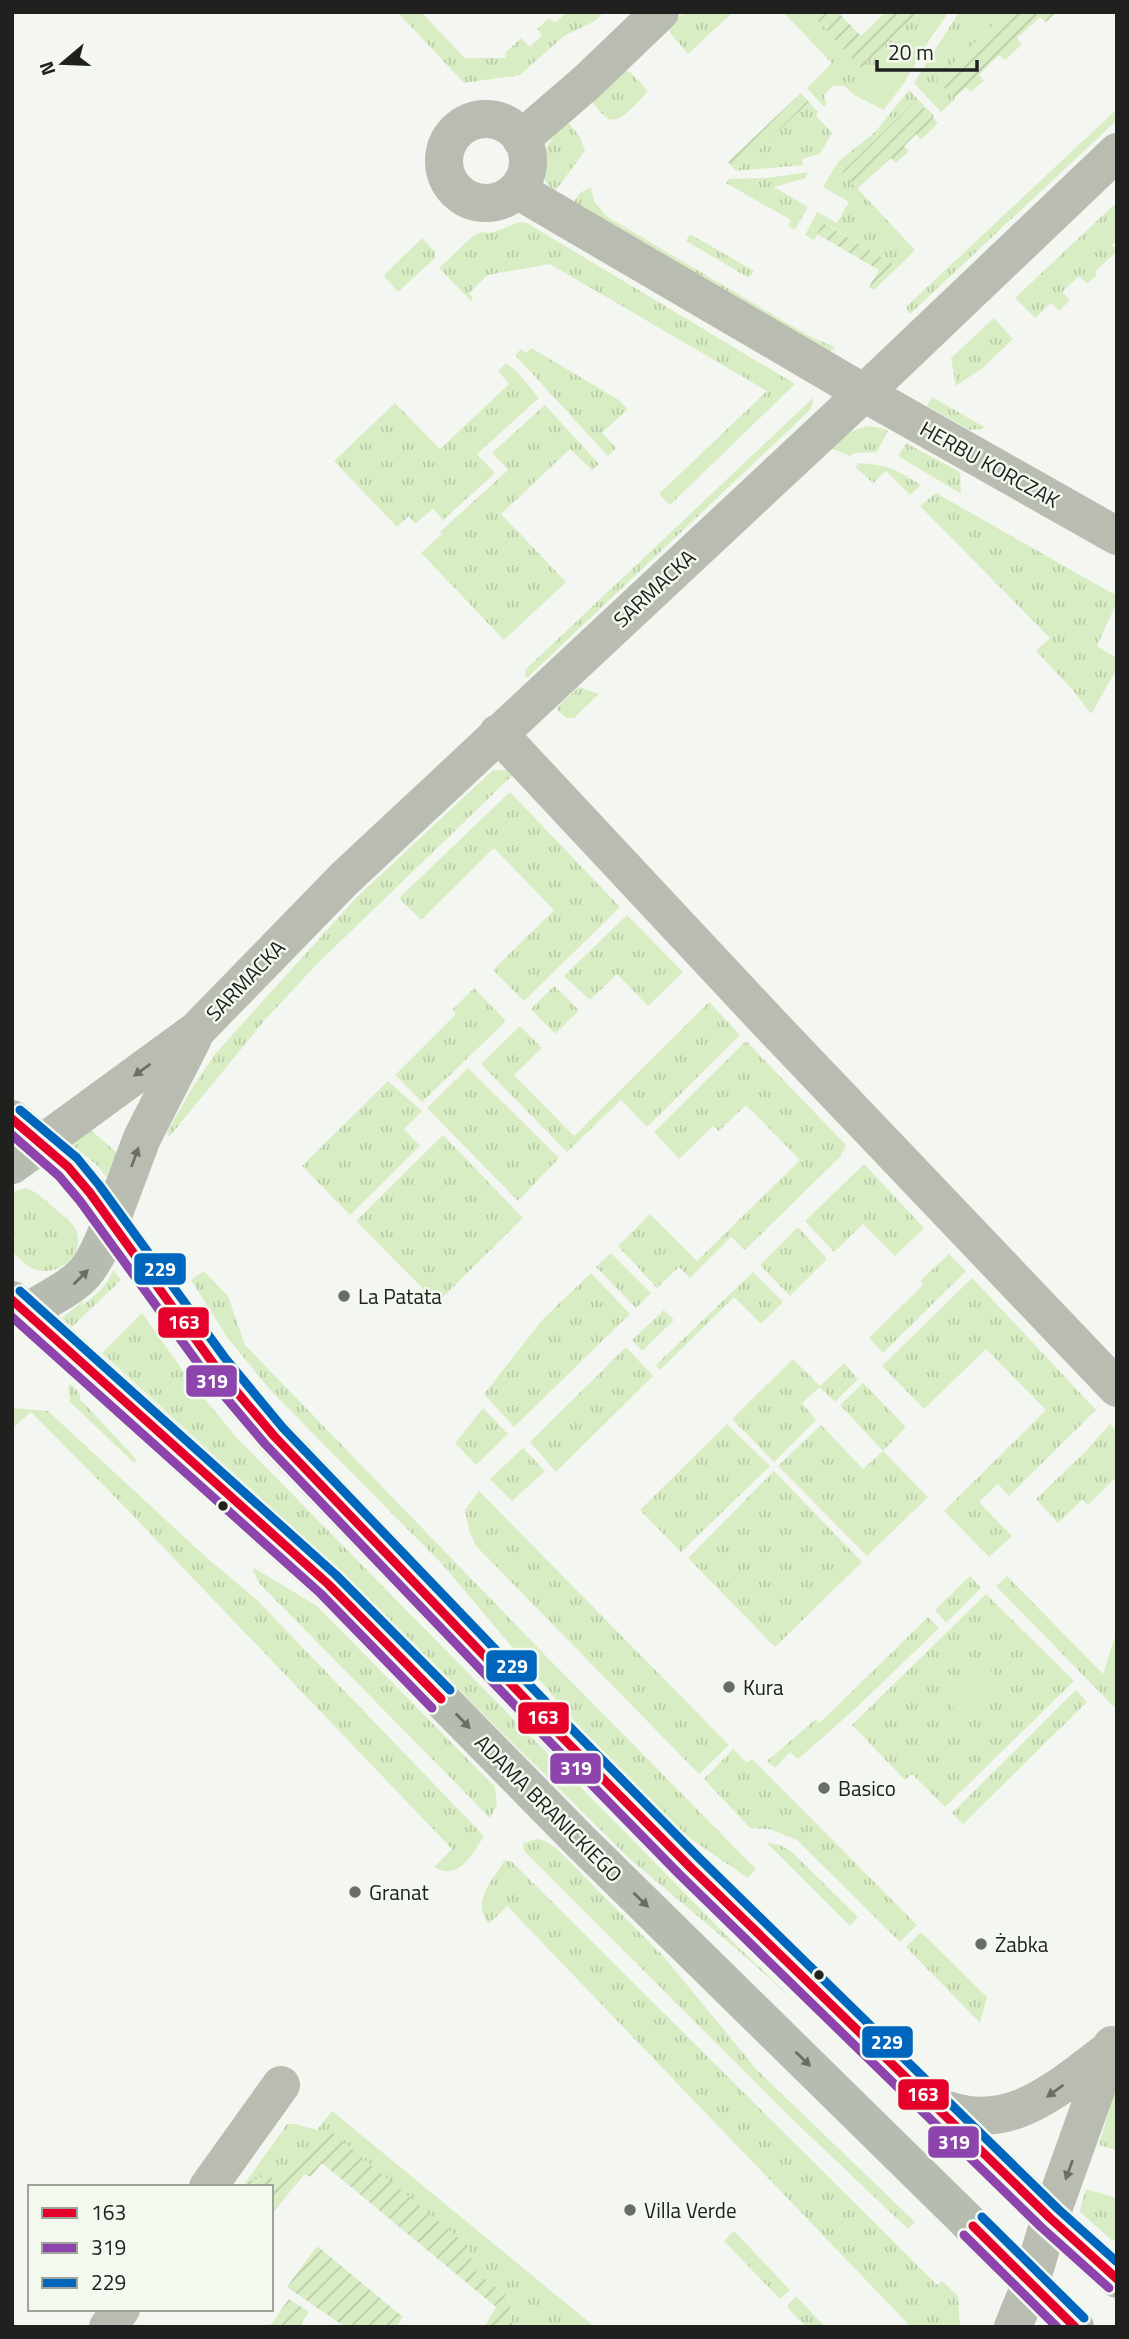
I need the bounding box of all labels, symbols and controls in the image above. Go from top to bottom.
north arrow [28,28,98,98]
scale bar [877,28,977,72]
text: 20 m [888,36,934,68]
text: N [31,58,62,80]
street label: HERBU KORCZAK [914,412,1066,516]
street label: SARMACKA [606,541,703,635]
street label: SARMACKA [198,932,292,1028]
one-way arrow [133,1063,151,1077]
one-way arrow [129,1146,140,1167]
line badge: 229 [133,1252,187,1286]
text: 229 [144,1254,176,1283]
one-way arrow [73,1269,90,1286]
place label: La Patata [358,1280,442,1312]
marker: La Patata [336,1288,352,1304]
line badge: 163 [157,1306,210,1339]
text: 163 [168,1307,200,1336]
line badge: 319 [185,1364,238,1398]
text: 319 [196,1366,228,1395]
unlabelled marker [216,1499,230,1513]
line badge: 229 [485,1649,538,1683]
text: 229 [496,1651,528,1680]
place label: Kura [743,1671,784,1703]
marker: Kura [721,1679,737,1695]
line badge: 163 [517,1701,570,1735]
text: 163 [527,1702,559,1731]
one-way arrow [454,1713,471,1730]
street label: ADAMA BRANICKIEGO [468,1727,630,1889]
line badge: 319 [549,1752,602,1785]
text: 319 [560,1753,592,1782]
place label: Basico [838,1772,896,1804]
marker: Basico [816,1780,832,1796]
place label: Granat [369,1876,430,1908]
marker: Granat [347,1884,363,1900]
one-way arrow [632,1892,649,1909]
place label: Żabka [995,1928,1049,1960]
marker: Żabka [973,1936,989,1952]
unlabelled marker [812,1968,826,1982]
line badge: 229 [861,2025,914,2059]
text: 229 [871,2027,903,2056]
one-way arrow [794,2051,811,2067]
line badge: 163 [897,2078,950,2111]
text: 163 [907,2079,939,2108]
one-way arrow [1046,2084,1064,2098]
line badge: 319 [927,2125,980,2159]
text: 319 [938,2127,970,2156]
one-way arrow [1063,2160,1074,2181]
legend [28,2185,273,2311]
place label: Villa Verde [644,2194,737,2226]
text: 163 [91,2196,126,2228]
marker: Villa Verde [622,2202,638,2218]
text: 319 [91,2231,126,2263]
text: 229 [91,2266,126,2298]

